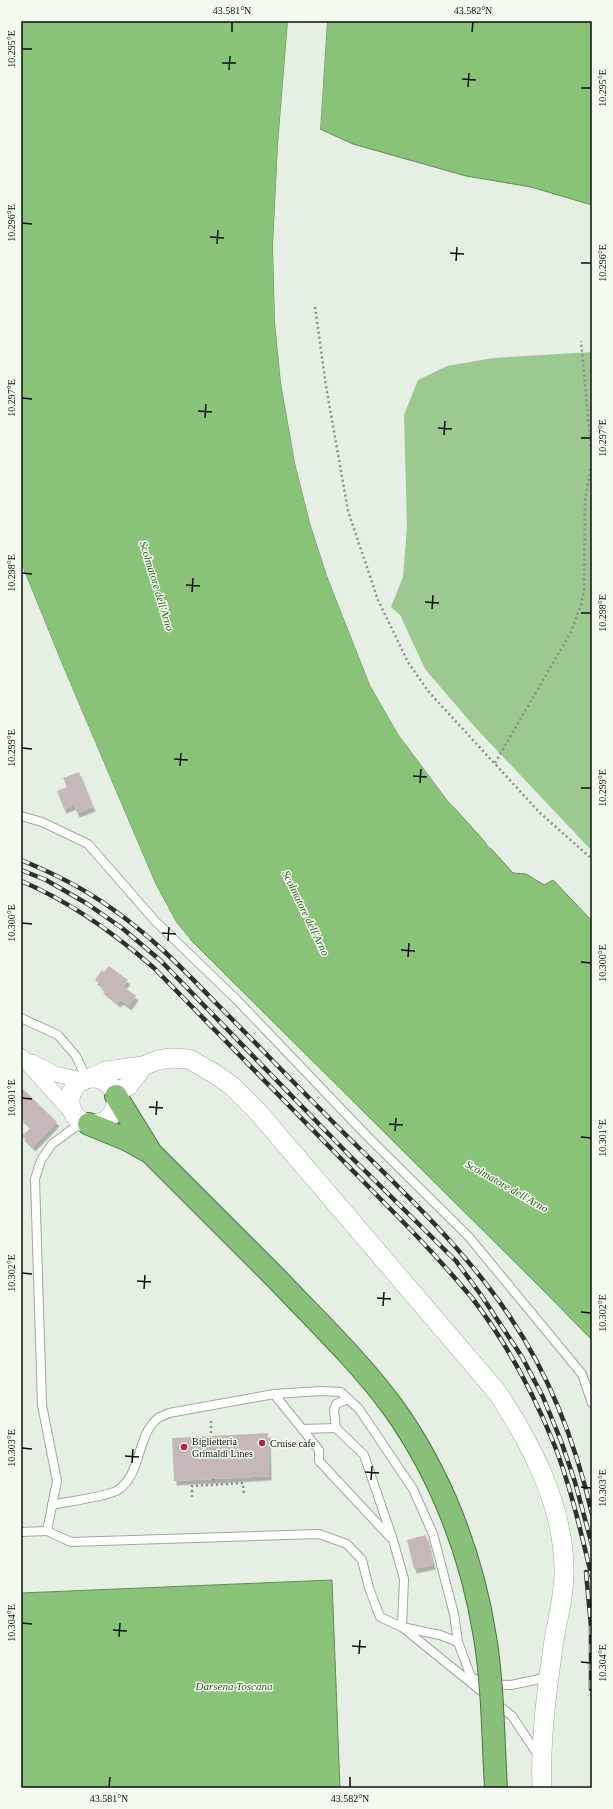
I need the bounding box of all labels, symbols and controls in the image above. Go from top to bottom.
text: 43.581°N [213,5,251,16]
text: 43.582°N [454,5,492,16]
text: 10.295°E [6,30,17,68]
text: 10.295°E [597,69,608,107]
text: 10.296°E [6,204,17,242]
text: 10.296°E [597,244,608,282]
text: 10.297°E [6,379,17,417]
text: 10.297°E [597,419,608,457]
water label: Scolmatore dell'Arno [138,540,177,633]
text: 10.298°E [6,554,17,592]
text: 10.298°E [597,594,608,632]
text: 10.299°E [6,729,17,767]
text: 10.299°E [597,769,608,807]
water label: Scolmatore dell'Arno [280,868,332,958]
text: 10.300°E [6,904,17,942]
text: 10.300°E [597,944,608,982]
text: 10.301°E [6,1079,17,1117]
text: 10.301°E [597,1119,608,1157]
water label: Scolmatore dell'Arno [464,1157,551,1215]
text: 10.302°E [6,1254,17,1292]
text: 10.302°E [597,1294,608,1332]
text: 10.303°E [6,1429,17,1467]
place label: Biglietteria Grimaldi Lines [192,1436,253,1459]
marker: Cruise cafe [257,1438,267,1448]
place label: Cruise cafe [270,1438,316,1449]
marker: Biglietteria Grimaldi Lines [179,1442,189,1452]
text: 10.303°E [597,1469,608,1507]
text: 10.304°E [6,1604,17,1642]
text: 10.304°E [597,1644,608,1682]
water label: Darsena Toscana [195,1680,273,1692]
text: 43.581°N [90,1793,128,1804]
text: 43.582°N [331,1793,369,1804]

